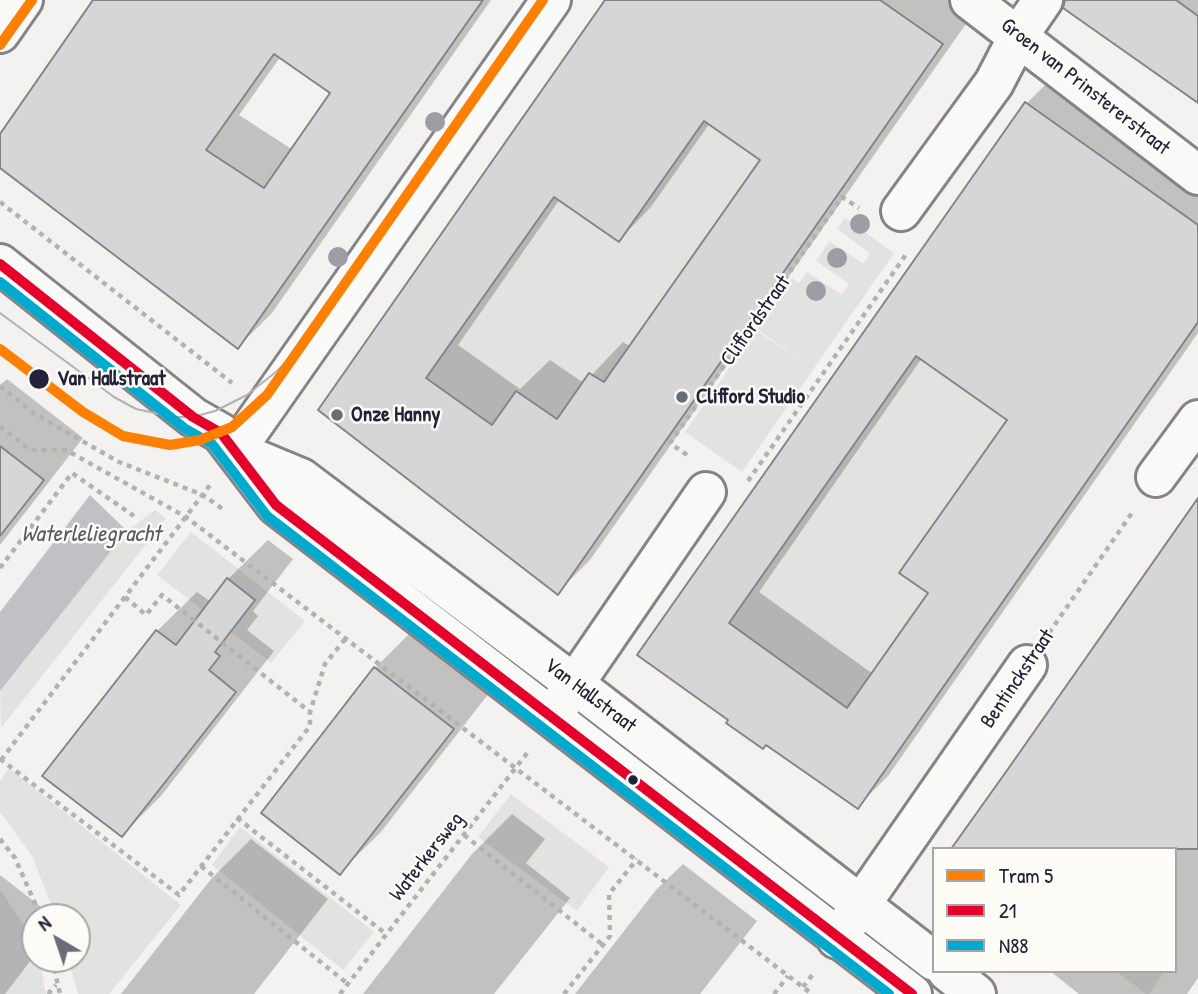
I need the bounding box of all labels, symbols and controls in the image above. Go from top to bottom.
street label: Groen van Prinstererstraat [995,13,1175,161]
street label: Cliffordstraat [716,271,796,371]
place label: Van Hallstraat [57,366,166,392]
marker: Van Hallstraat [27,367,51,391]
place label: Clifford Studio [696,384,805,410]
marker: Clifford Studio [674,389,690,405]
place label: Onze Hanny [351,402,440,428]
marker: Onze Hanny [329,407,345,423]
water label: Waterleliegracht [21,521,161,549]
street label: Bentinckstraat [976,625,1060,733]
street label: Van Hallstraat [539,653,641,739]
unlabelled marker [626,773,640,787]
street label: Waterkersweg [385,808,469,906]
legend [932,847,1177,973]
text: Tram 5 [999,861,1053,890]
text: 21 [999,896,1016,925]
north arrow [21,903,91,973]
text: N [32,910,56,937]
text: N88 [999,931,1028,960]

